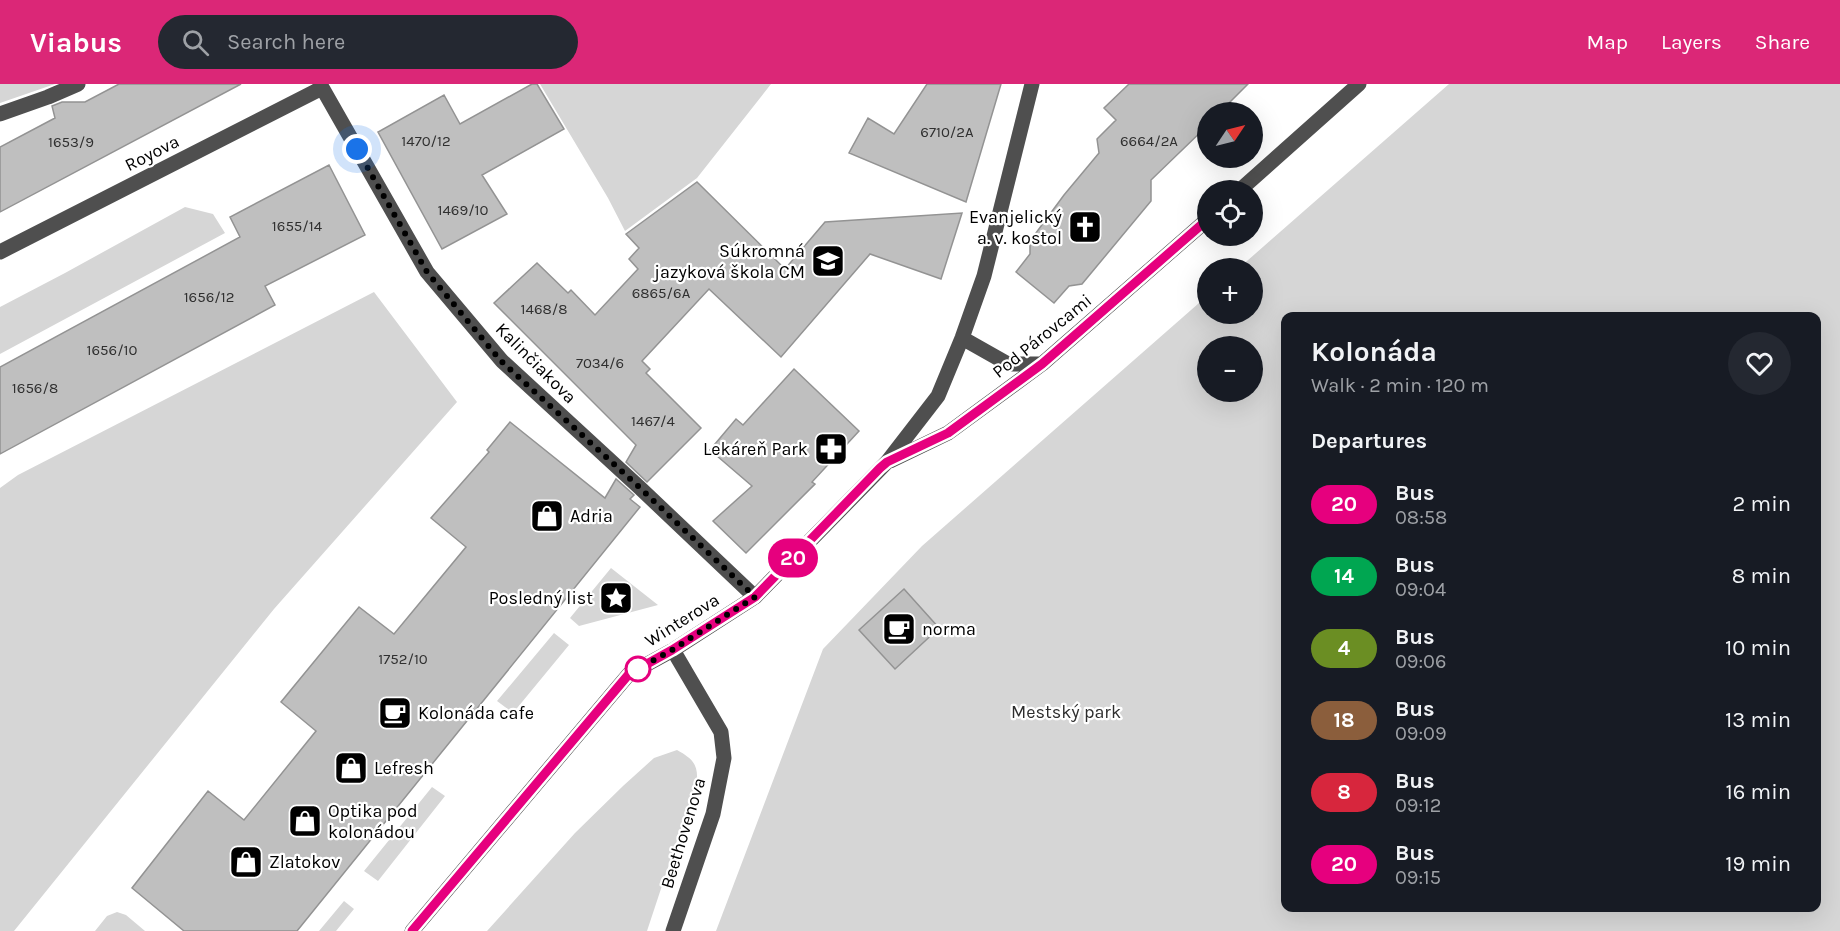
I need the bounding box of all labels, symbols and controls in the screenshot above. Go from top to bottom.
search box [158,15,578,69]
text: Viabus [30,26,122,59]
icon: search [179,26,212,59]
text: Search here [227,29,345,55]
text: Map [1586,30,1628,54]
text: Layers [1661,30,1722,54]
text: Share [1755,30,1810,54]
north arrow [1197,102,1263,168]
map controls [1197,102,1263,402]
house number: 6710/2A [920,123,974,141]
street label: Royova [121,130,183,176]
house number: 1470/12 [401,132,451,150]
house number: 6664/2A [1120,132,1178,150]
house number: 1653/9 [48,133,94,151]
your location [342,134,372,164]
button: locate [1197,180,1263,246]
house number: 1469/10 [438,201,489,219]
place label: Evanjelický a. v. kostol [969,206,1063,249]
church icon: Evanjelický a. v. kostol [1067,209,1103,245]
house number: 1655/14 [272,217,323,235]
place label: Súkromná jazyková škola CM [652,240,805,283]
school or university icon: Súkromná jazyková škola CM [810,243,846,279]
button: + [1197,258,1263,324]
house number: 6865/6A [632,284,691,302]
house number: 1656/12 [184,288,234,306]
street label: Pod Párovcami [988,289,1096,383]
house number: 1468/8 [521,300,567,318]
street label: Kalinčiakova [491,318,581,408]
button: heart [1728,332,1791,395]
text: Kolonáda [1311,335,1437,368]
button: − [1197,336,1263,402]
house number: 1656/10 [87,341,138,359]
house number: 7034/6 [576,354,624,372]
text: Walk · 2 min · 120 m [1311,374,1489,397]
house number: 1656/8 [12,379,58,397]
house number: 1467/4 [631,412,676,430]
text: Departures [1311,428,1427,454]
pharmacy icon: Lekáreň Park [813,431,849,467]
place label: Lekáreň Park [703,438,808,460]
text: Bus [1395,480,1435,506]
text: 2 min [1733,491,1791,517]
text: 20 [1331,492,1357,516]
shop icon: Adria [529,498,565,534]
place label: Adria [570,505,613,527]
text: 08:58 [1395,506,1447,529]
line badge: 20 [766,538,820,578]
text: 20 [780,546,806,570]
text: Bus [1395,552,1435,578]
text: 8 min [1732,563,1791,589]
text: 14 [1334,564,1354,588]
text: 09:04 [1395,578,1446,601]
place icon: Posledný list [598,580,634,616]
place label: Posledný list [489,587,593,609]
street label: Winterova [641,589,723,651]
cafe icon: norma [881,611,917,647]
place label: norma [922,618,976,640]
text: Bus [1395,624,1435,650]
text: 10 min [1725,635,1791,661]
text: 4 [1338,636,1350,660]
house number: 1752/10 [378,650,428,668]
text: 09:06 [1395,650,1446,673]
unlabelled marker [625,656,651,682]
cafe icon: Kolonáda cafe [377,695,413,731]
text: Bus [1395,696,1435,722]
park label: Mestský park [1011,701,1121,723]
place label: Kolonáda cafe [418,702,534,724]
text: 13 min [1725,707,1791,733]
text: 18 [1333,708,1355,732]
text: 09:09 [1395,722,1447,745]
shop icon: Lefresh [333,750,369,786]
place label: Lefresh [374,757,434,779]
text: Bus [1395,768,1435,794]
street label: Beethovenova [656,775,710,891]
text: 16 min [1725,779,1791,805]
text: 8 [1337,780,1351,804]
text: 09:12 [1395,794,1441,817]
place label: Optika pod kolonádou [328,800,418,843]
shop icon: Optika pod kolonádou [287,803,323,839]
text: Bus [1395,840,1435,866]
shop icon: Zlatokov [228,844,264,880]
place label: Zlatokov [269,851,340,873]
text: 19 min [1725,851,1791,877]
text: 20 [1331,852,1357,876]
text: 09:15 [1395,866,1441,889]

